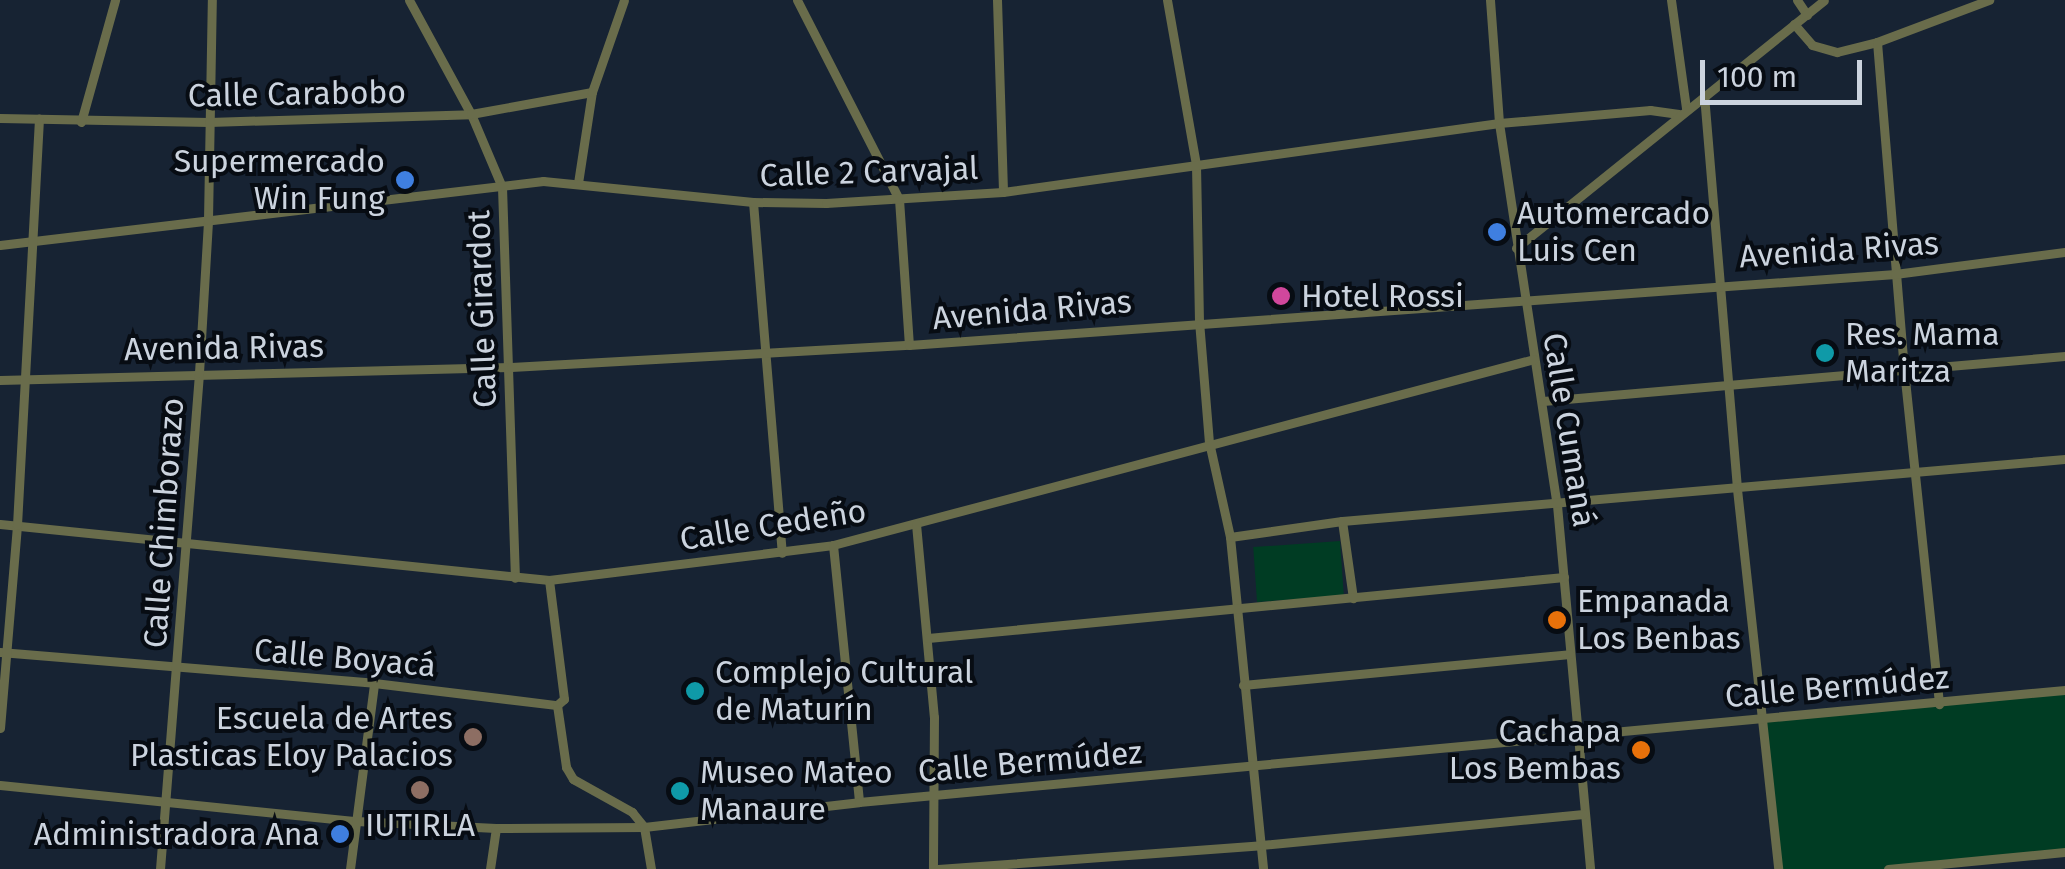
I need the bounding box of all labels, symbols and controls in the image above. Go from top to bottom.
scale bar [1705,40,1868,102]
text: 100 m [1717,59,1797,95]
street label: Calle Carabobo [188,73,406,115]
place label: Supermercado Win Fung [174,143,385,218]
street label: Calle 2 Carvajal [759,149,979,195]
marker: Supermercado Win Fung [394,169,416,191]
place label: Automercado Luis Cen [1517,195,1710,270]
street label: Calle Girardot [459,209,505,409]
marker: Automercado Luis Cen [1486,221,1508,243]
street label: Avenida Rivas [1738,224,1940,276]
place label: Hotel Rossi [1301,277,1464,315]
street label: Avenida Rivas [931,282,1133,338]
marker: Hotel Rossi [1270,285,1292,307]
place label: Res. Mama Maritza [1845,316,2000,391]
street label: Avenida Rivas [124,327,324,369]
street label: Calle Cumaná [1535,330,1603,530]
marker: Res. Mama Maritza [1814,342,1836,364]
street label: Calle Chimborazo [136,397,192,649]
street label: Calle Cedeño [677,491,869,559]
place label: Empanada Los Benbas [1577,583,1741,658]
marker: Empanada Los Benbas [1546,609,1568,631]
street label: Calle Boyacá [253,631,437,685]
place label: Complejo Cultural de Maturín [715,654,973,729]
street label: Calle Bermúdez [1723,658,1951,716]
marker: Complejo Cultural de Maturín [684,680,706,702]
place label: Escuela de Artes Plasticas Eloy Palacios [130,700,453,775]
place label: Cachapa Los Bembas [1449,713,1621,788]
marker: Escuela de Artes Plasticas Eloy Palacios [462,726,484,748]
street label: Calle Bermúdez [916,733,1144,791]
marker: Cachapa Los Bembas [1630,739,1652,761]
place label: Museo Mateo Manaure [700,754,893,829]
marker: IUTIRLA [409,779,431,801]
marker: Museo Mateo Manaure [669,780,691,802]
place label: IUTIRLA [365,806,475,844]
place label: Administradora Ana [34,815,320,853]
marker: Administradora Ana [329,823,351,845]

